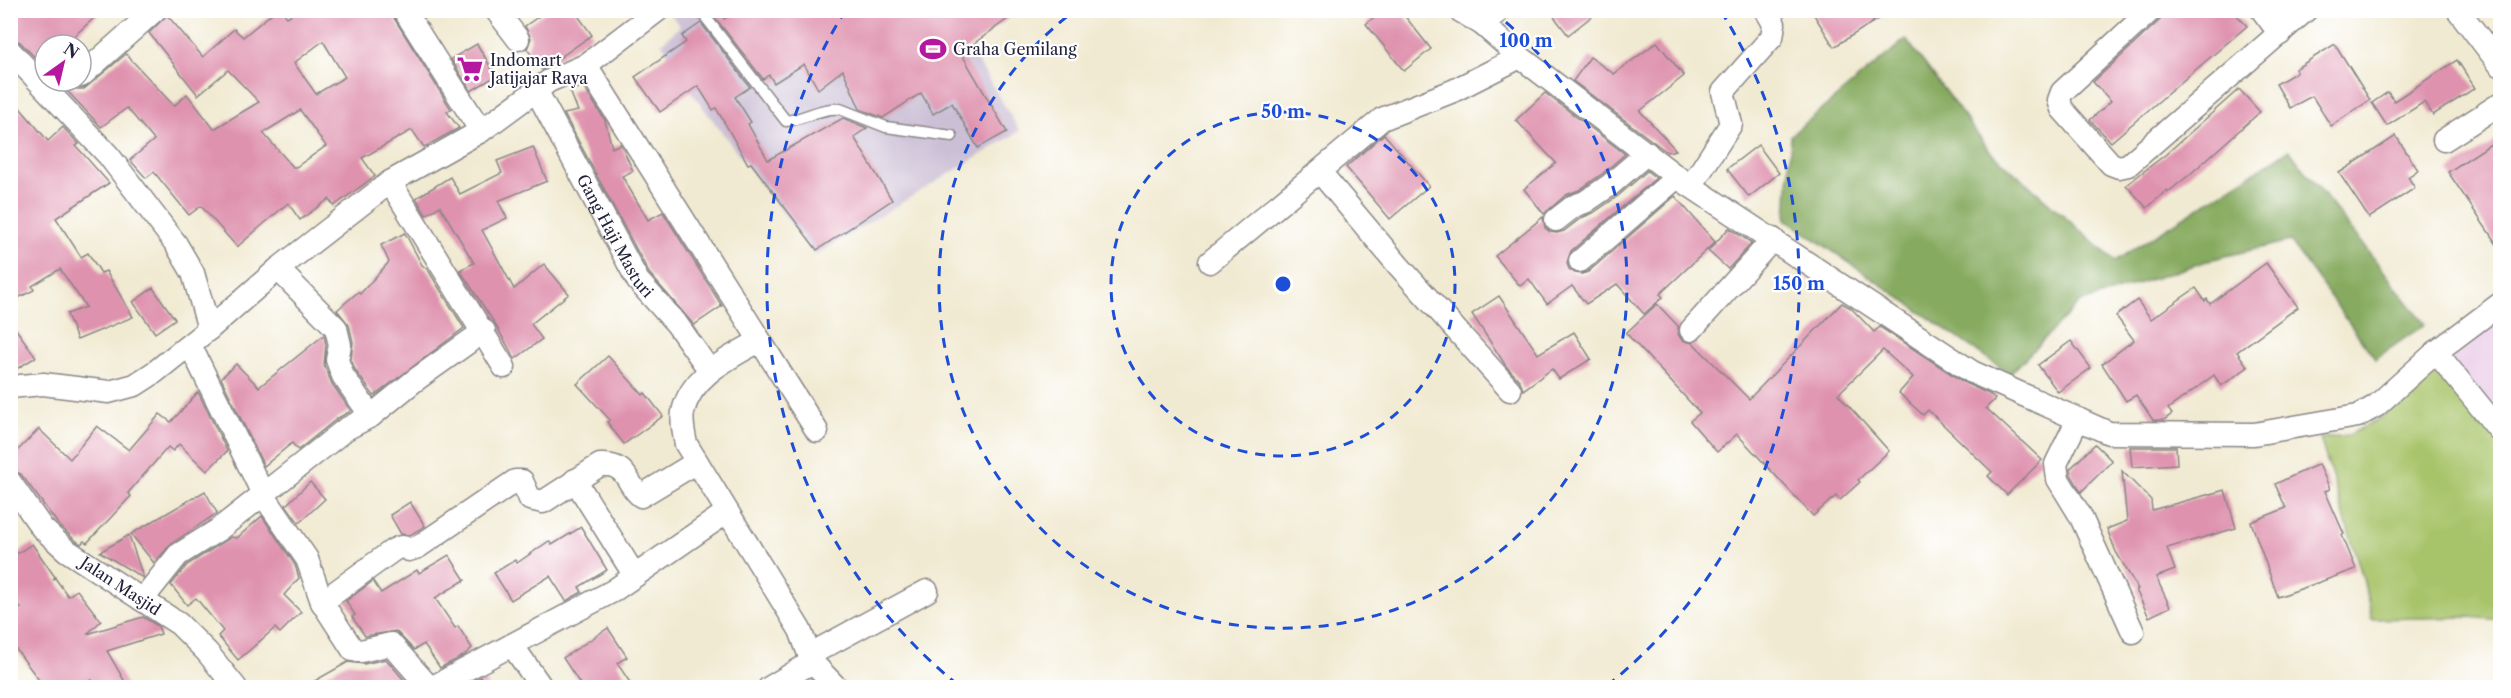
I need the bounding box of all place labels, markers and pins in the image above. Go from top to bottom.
sports icon: Graha Gemilang [918,34,948,64]
place label: Graha Gemilang [953,39,1077,59]
place label: Indomart Jatijajar Raya [487,50,588,88]
supermarket icon: Indomart Jatijajar Raya [455,54,485,84]
centre of rings [1273,274,1293,294]

